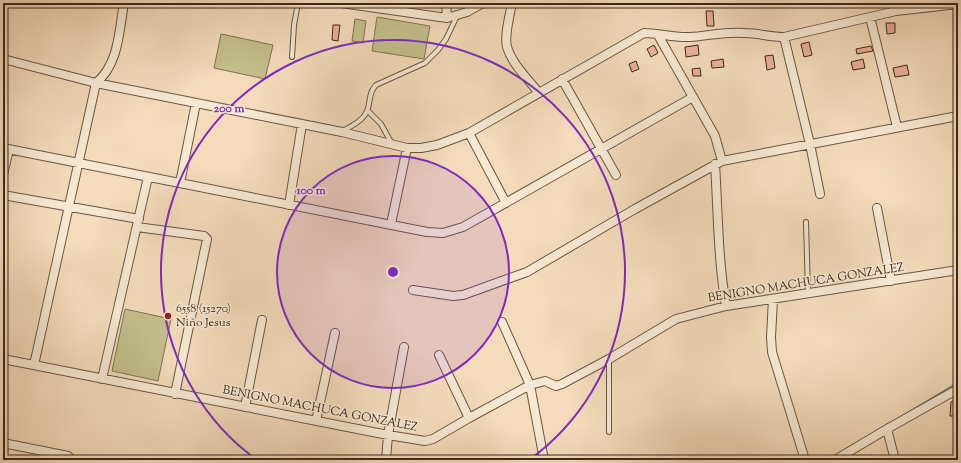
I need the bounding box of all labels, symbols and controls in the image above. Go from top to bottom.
text: 200 m [214,100,244,118]
text: 100 m [295,182,326,200]
street label: BENIGNO MACHUCA GONZALEZ [707,259,906,307]
centre of rings [386,265,400,279]
place label: 6558 (15270) Niño Jesus [176,300,231,332]
marker: 6558 (15270) Niño Jesus [163,311,173,321]
street label: BENIGNO MACHUCA GONZALEZ [221,381,419,437]

